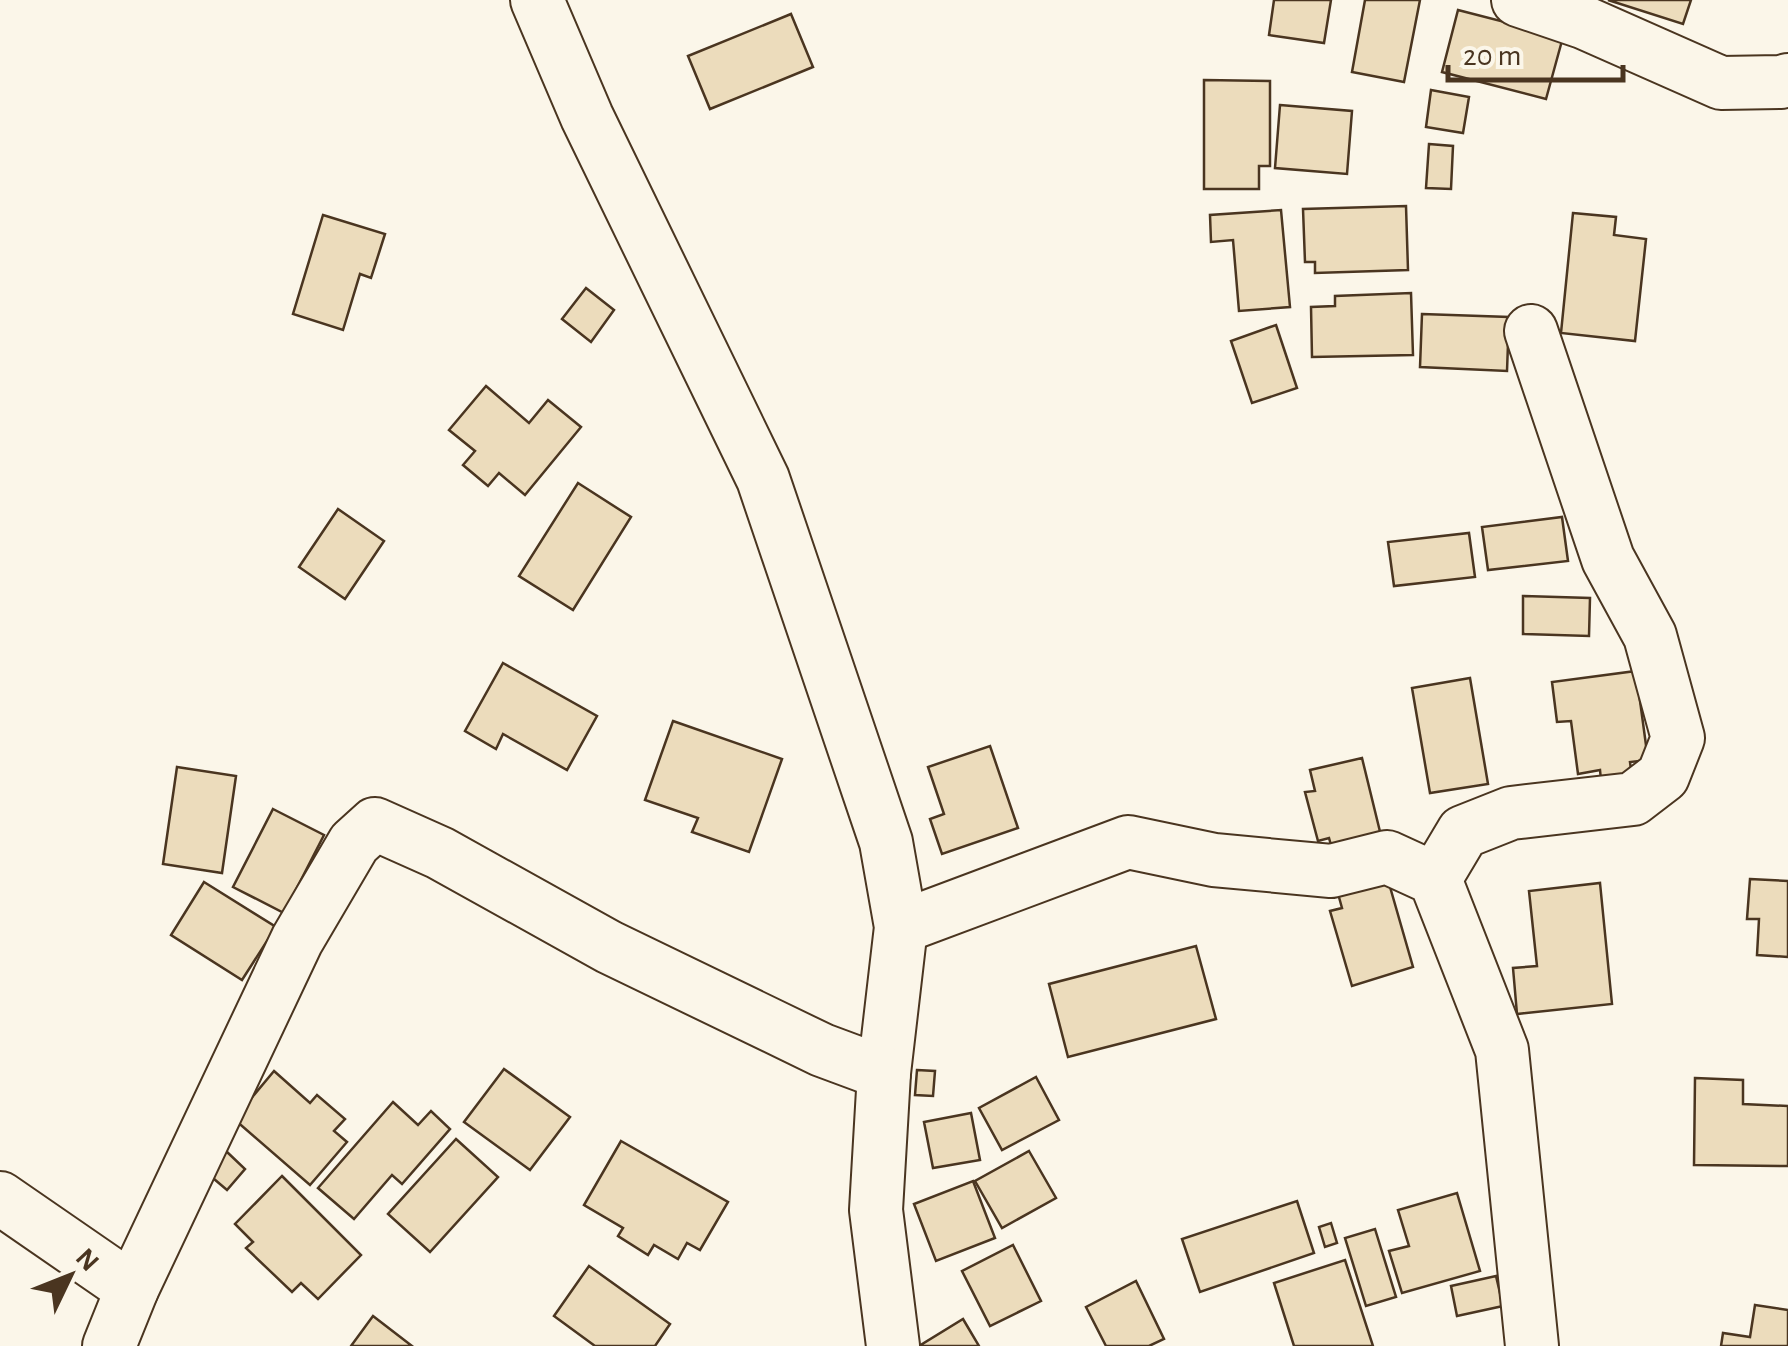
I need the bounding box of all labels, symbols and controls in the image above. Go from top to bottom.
scale bar [1448,20,1623,82]
text: 20 m [1463,41,1521,71]
north arrow [20,1226,120,1326]
text: N [70,1244,104,1277]

